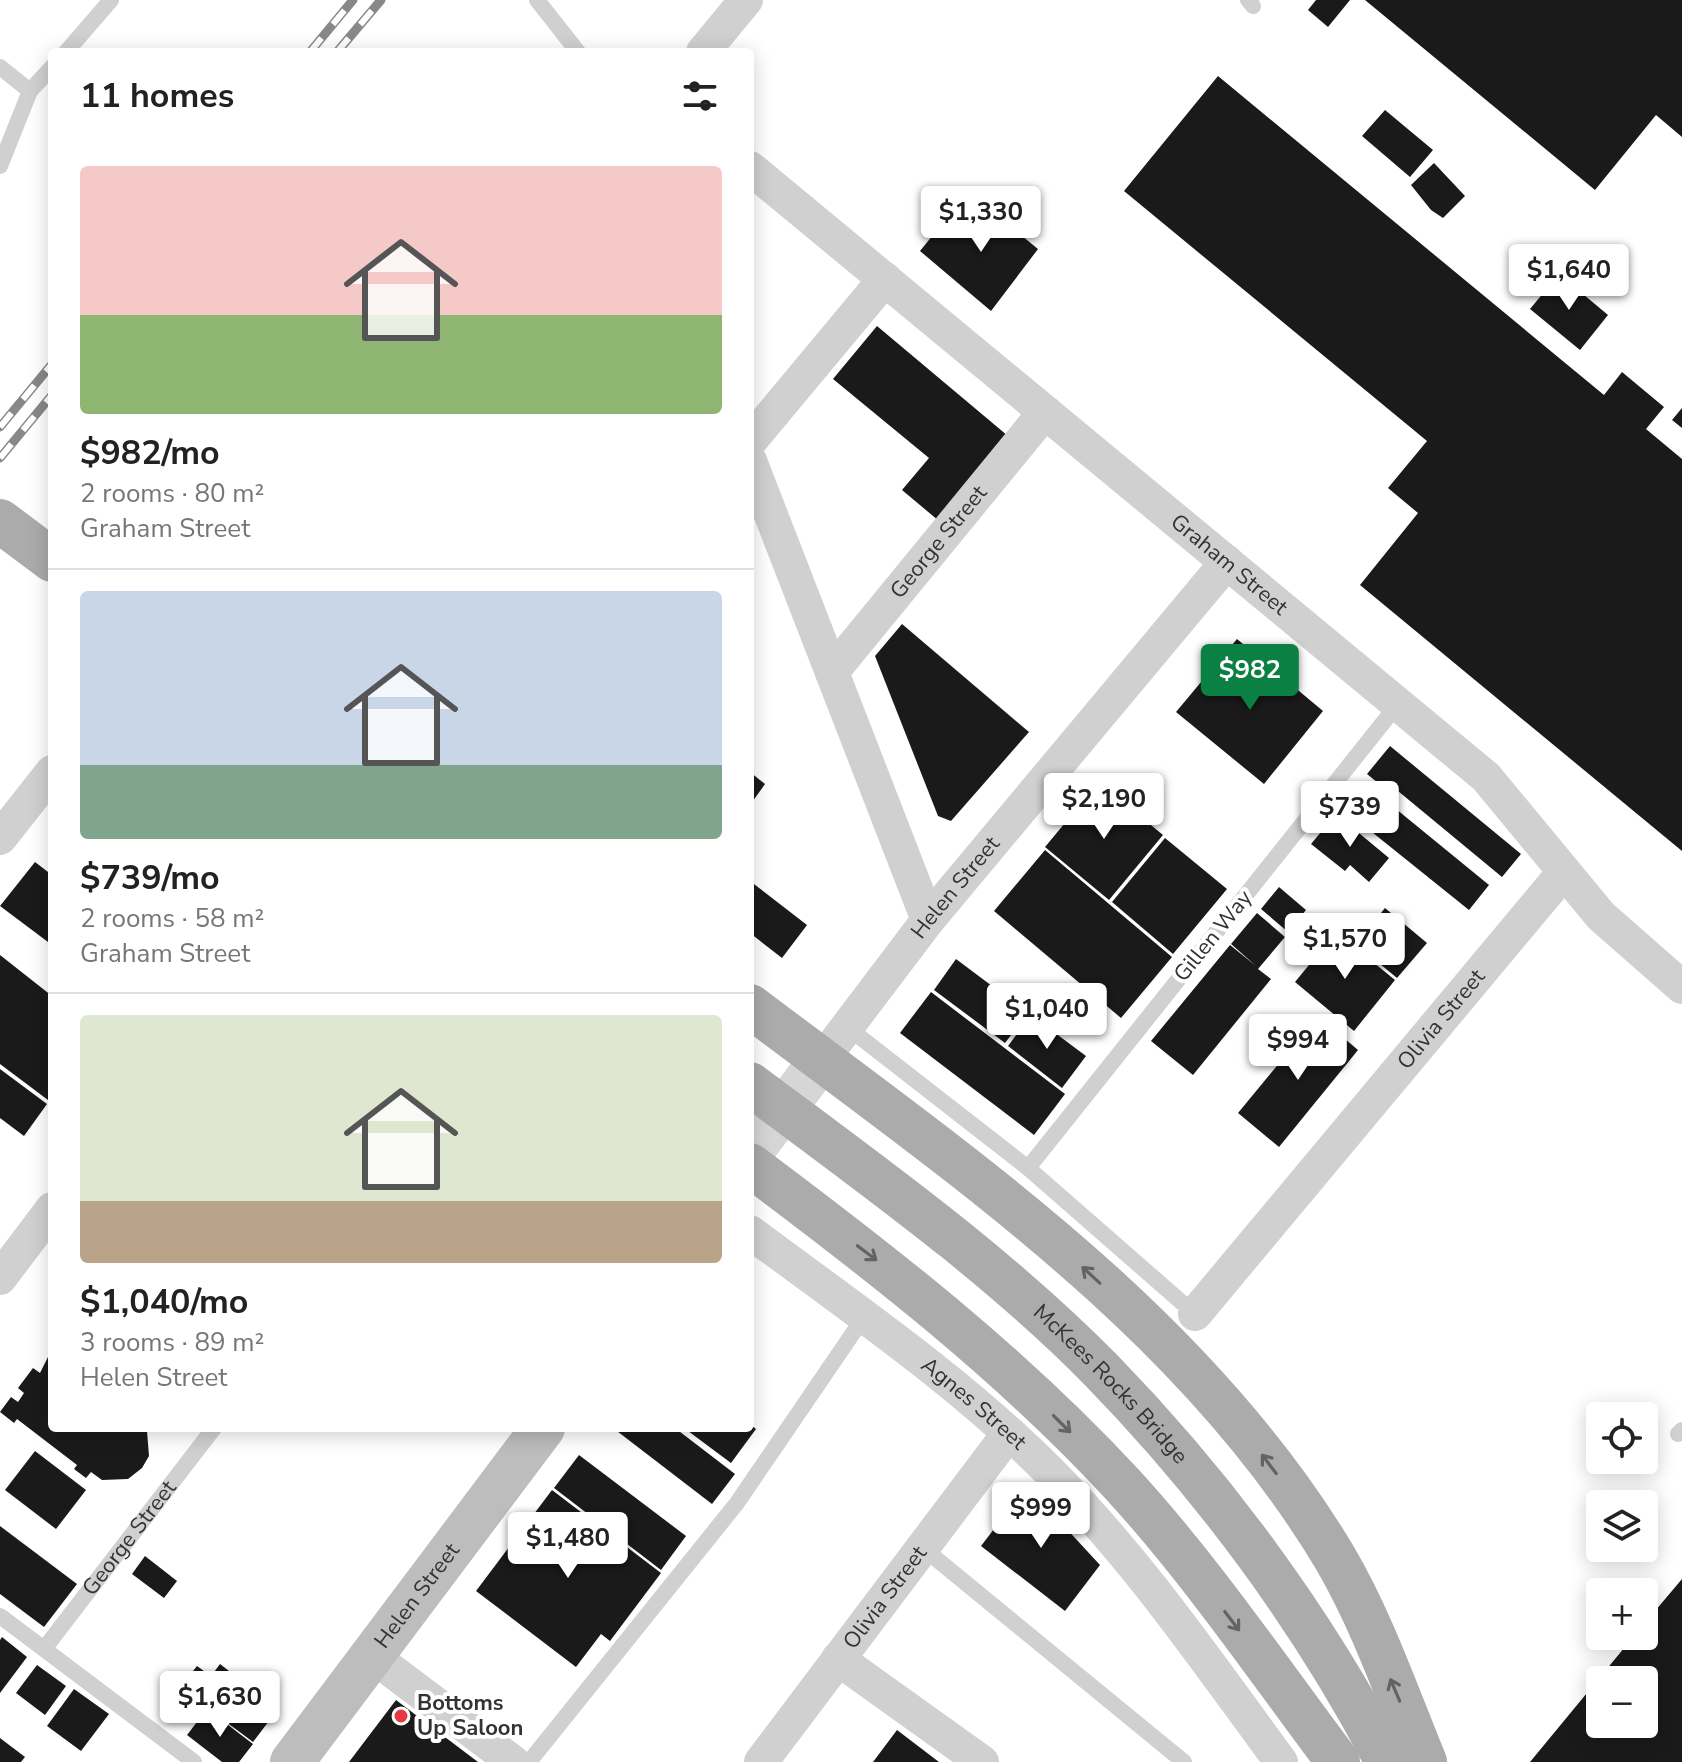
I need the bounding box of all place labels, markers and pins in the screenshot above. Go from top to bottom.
pin: $1,330 [916,186,1046,254]
pin: $1,640 [1504,244,1634,312]
pin: $982 [1203,644,1297,712]
pin: $2,190 [1039,773,1169,841]
pin: $739 [1303,781,1397,849]
pin: $1,570 [1280,913,1410,981]
pin: $1,040 [982,983,1112,1051]
pin: $994 [1251,1014,1345,1082]
pin: $999 [994,1482,1088,1550]
pin: $1,480 [503,1512,633,1580]
pin: $1,630 [155,1671,285,1739]
place label: Bottoms Up Saloon [417,1688,523,1743]
marker: Bottoms Up Saloon [392,1707,410,1725]

